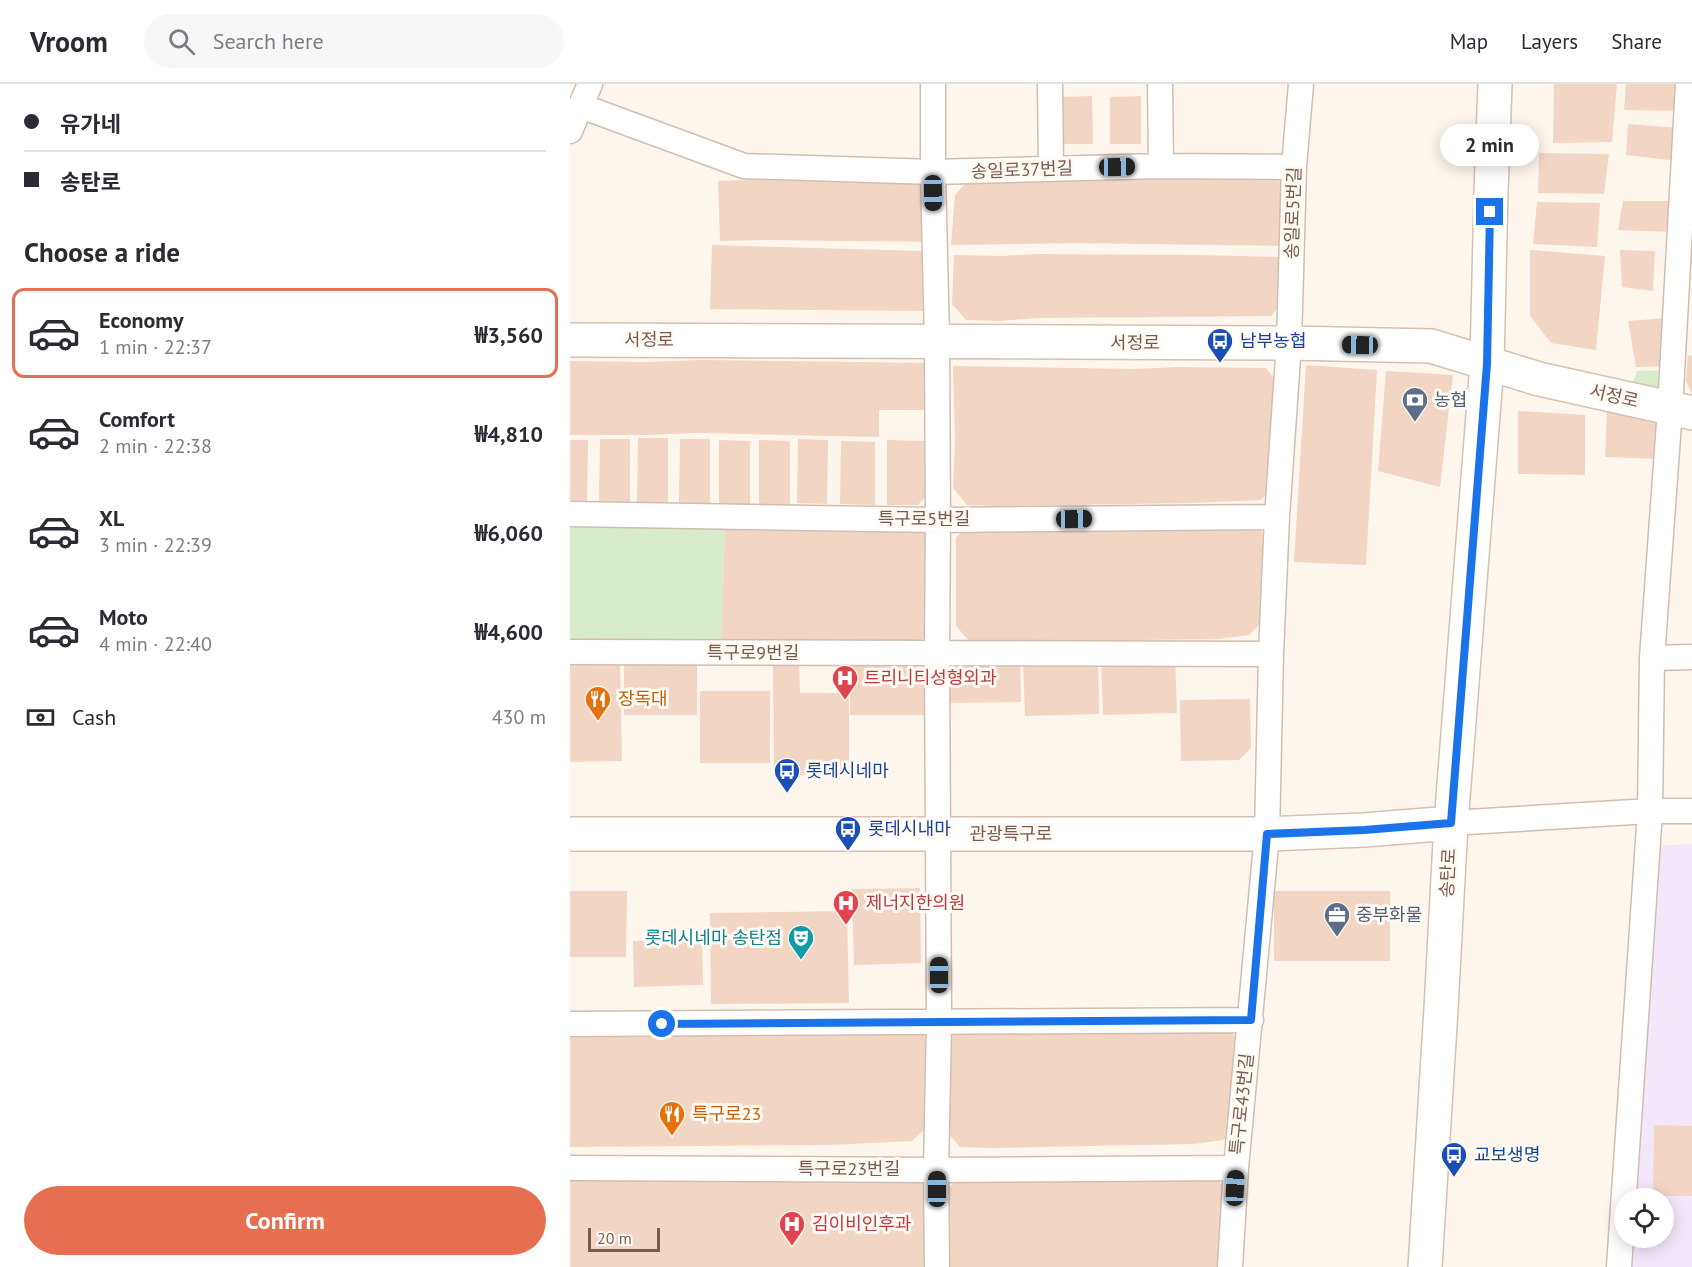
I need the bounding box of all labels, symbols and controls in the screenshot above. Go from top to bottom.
search box [144,14,564,68]
text: Vroom [30,23,108,60]
icon: search [165,25,198,58]
text: Search here [213,27,324,55]
text: Map [1450,28,1488,55]
text: Layers [1521,28,1578,55]
text: Share [1611,28,1662,55]
text: 유가네 [60,110,121,138]
callout: 2 min [1440,125,1540,167]
text: 2 min [1465,132,1514,158]
street label: 송일로37번길 [970,156,1074,183]
car [1099,158,1135,176]
street label: 송일로5번길 [1279,166,1306,260]
text: 송탄로 [60,168,121,196]
car [924,175,942,211]
route end [1476,198,1503,225]
text: Choose a ride [24,235,180,269]
icon: car [27,306,81,360]
text: Economy [99,306,183,334]
text: ₩3,560 [474,321,543,349]
bus stop icon: 남부농협 [1205,326,1235,364]
street label: 서정로 [624,328,674,351]
place label: 남부농협 [1240,329,1306,352]
street label: 서정로 [1110,331,1160,354]
text: 1 min · 22:37 [99,334,212,360]
car [1342,336,1378,354]
street label: 서정로 [1587,379,1641,412]
bank icon: 농협 [1400,385,1430,423]
place label: 농협 [1434,388,1467,411]
icon: car [27,405,81,459]
text: Comfort [99,405,175,433]
text: ₩4,810 [474,420,543,448]
text: 2 min · 22:38 [99,433,212,459]
icon: car [27,504,81,558]
text: XL [99,504,124,532]
street label: 특구로5번길 [878,507,970,530]
car [1056,510,1092,528]
text: ₩6,060 [474,519,543,547]
text: 3 min · 22:39 [99,532,212,558]
icon: car [27,603,81,657]
text: Moto [99,603,148,631]
text: ₩4,600 [474,618,543,646]
text: 4 min · 22:40 [99,631,212,657]
street label: 특구로9번길 [707,641,799,664]
hospital icon: 트리니티성형외과 [830,663,860,701]
place label: 트리니티성형외과 [864,666,997,689]
restaurant icon: 장독대 [583,684,613,722]
place label: 장독대 [618,687,668,710]
icon: cash [24,701,57,734]
text: Cash [72,703,116,731]
text: 430 m [492,704,546,730]
bus stop icon: 롯데시네마 [772,756,802,794]
place label: 롯데시네마 [806,759,889,782]
bus stop icon: 롯데시내마 [833,814,863,852]
place label: 롯데시내마 [868,817,951,840]
street label: 관광특구로 [970,822,1052,845]
street label: 송탄로 [1435,848,1460,898]
hospital icon: 제너지한의원 [831,888,861,926]
place label: 제너지한의원 [866,891,965,914]
office icon: 중부화물 [1322,900,1352,938]
place label: 중부화물 [1356,903,1422,926]
theatre icon: 롯데시네마 송탄점 [786,923,816,961]
place label: 롯데시네마 송탄점 [645,926,782,949]
car [930,957,948,993]
route start [648,1010,675,1037]
street label: 특구로43번길 [1225,1052,1258,1156]
restaurant icon: 특구로23 [657,1099,687,1137]
place label: 특구로23 [692,1102,761,1125]
bus stop icon: 교보생명 [1439,1140,1469,1178]
place label: 교보생명 [1474,1143,1540,1166]
street label: 특구로23번길 [798,1157,900,1180]
car [1225,1170,1245,1206]
car [928,1171,946,1207]
button: Confirm [24,1186,546,1255]
map controls [1614,1188,1674,1248]
button: locate [1614,1188,1674,1248]
hospital icon: 김이비인후과 [777,1209,807,1247]
place label: 김이비인후과 [812,1212,912,1235]
scale bar [588,1225,660,1252]
text: 20 m [597,1228,632,1248]

